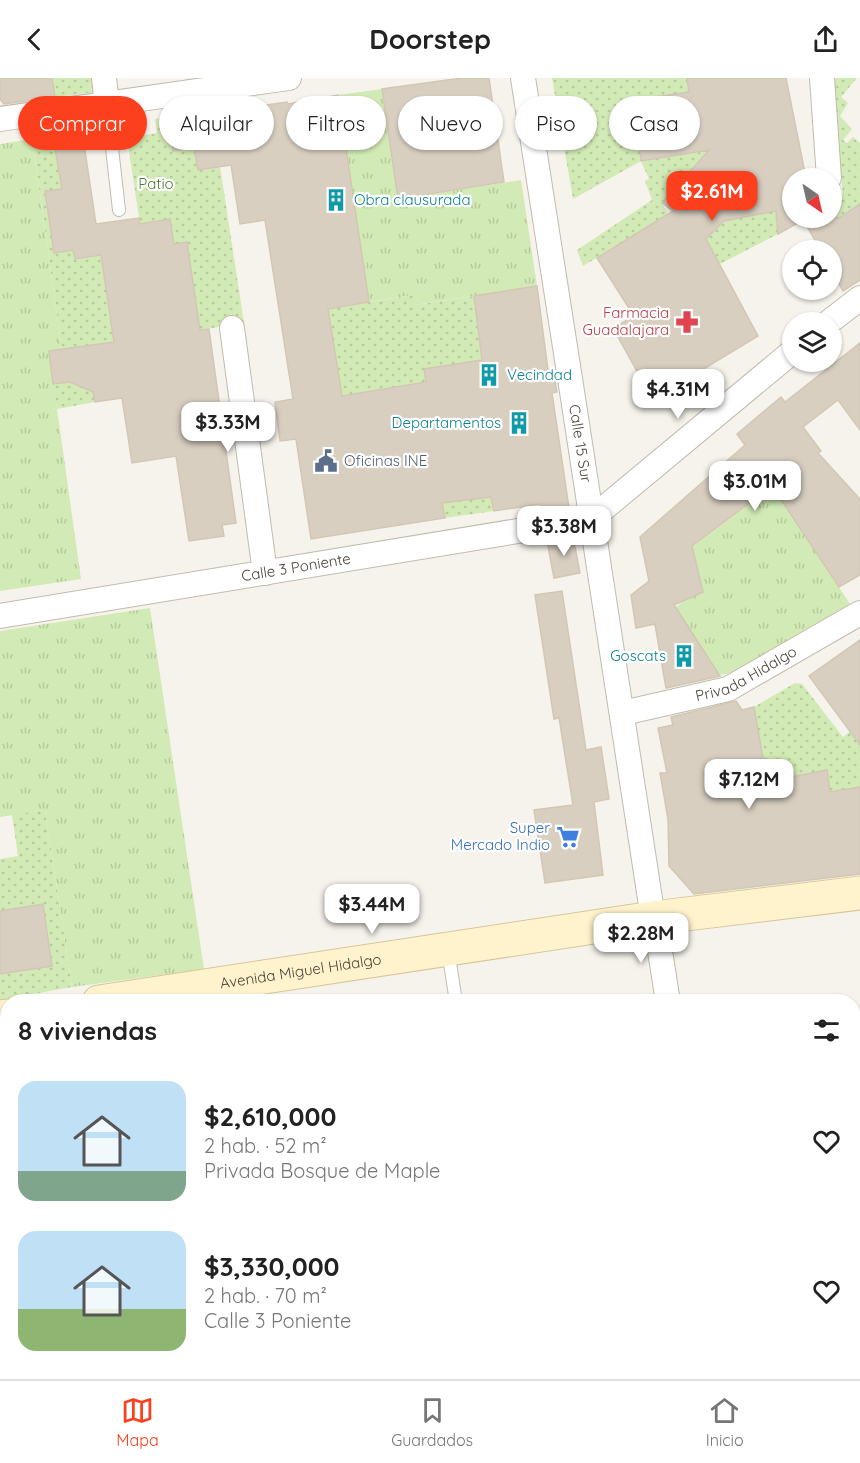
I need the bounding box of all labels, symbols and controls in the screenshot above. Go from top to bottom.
text: Doorstep [369,22,491,56]
icon: back [18,23,51,56]
icon: share [809,23,842,56]
chip: Comprar [18,96,147,150]
chip: Alquilar [159,96,274,150]
chip: Filtros [286,96,386,150]
chip: Nuevo [398,96,503,150]
chip: Piso [515,96,597,150]
chip: Casa [609,96,700,150]
north arrow [782,168,842,228]
map controls [782,168,842,372]
pin: $2.61M [663,171,761,222]
park label: Patio [138,174,174,193]
text: $2.61M [680,178,744,203]
building icon: Obra clausurada [323,187,349,213]
place label: Obra clausurada [354,190,471,209]
button: locate [782,240,842,300]
place label: Farmacia Guadalajara [582,303,669,339]
pharmacy icon: Farmacia Guadalajara [674,309,700,335]
button: layers [782,312,842,372]
building icon: Vecindad [476,362,502,388]
place label: Vecindad [507,365,572,384]
pin: $4.31M [629,369,727,420]
text: $4.31M [646,376,710,401]
pin: $3.33M [179,402,277,453]
street label: Calle 15 Sur [565,403,596,484]
text: $3.33M [195,409,261,434]
building icon: Departamentos [506,410,532,436]
place label: Departamentos [392,413,501,432]
public building icon: Oficinas INE [313,448,339,474]
place label: Oficinas INE [344,451,427,470]
pin: $3.01M [706,461,804,512]
text: $3.01M [723,468,787,493]
pin: $3.38M [515,506,613,557]
text: $3.38M [531,513,597,538]
street label: Calle 3 Poniente [240,549,352,585]
street label: Privada Hidalgo [693,642,800,705]
building icon: Goscats [671,643,697,669]
place label: Goscats [610,646,666,665]
pin: $7.12M [700,759,798,810]
text: $7.12M [718,766,780,791]
place label: Super Mercado Indio [451,818,550,854]
supermarket icon: Super Mercado Indio [555,824,581,850]
pin: $3.44M [323,884,421,935]
text: $3.44M [339,891,405,916]
pin: $2.28M [592,913,690,964]
text: $2.28M [607,920,675,945]
street label: Avenida Miguel Hidalgo [219,949,383,993]
text: 8 viviendas [18,1014,157,1047]
icon: filters [810,1014,843,1047]
text: $2,610,000 [204,1100,336,1133]
icon: home [66,1105,138,1177]
icon: heart [810,1125,843,1158]
text: 2 hab. · 52 m² [204,1133,327,1158]
text: Privada Bosque de Maple [204,1158,440,1183]
text: $3,330,000 [204,1250,340,1283]
icon: home [66,1255,138,1327]
icon: heart [810,1275,843,1308]
text: 2 hab. · 70 m² [204,1283,327,1308]
text: Calle 3 Poniente [204,1308,351,1333]
tab: Mapa [116,1394,159,1450]
tab: Guardados [391,1394,473,1450]
tab: Inicio [706,1394,744,1450]

